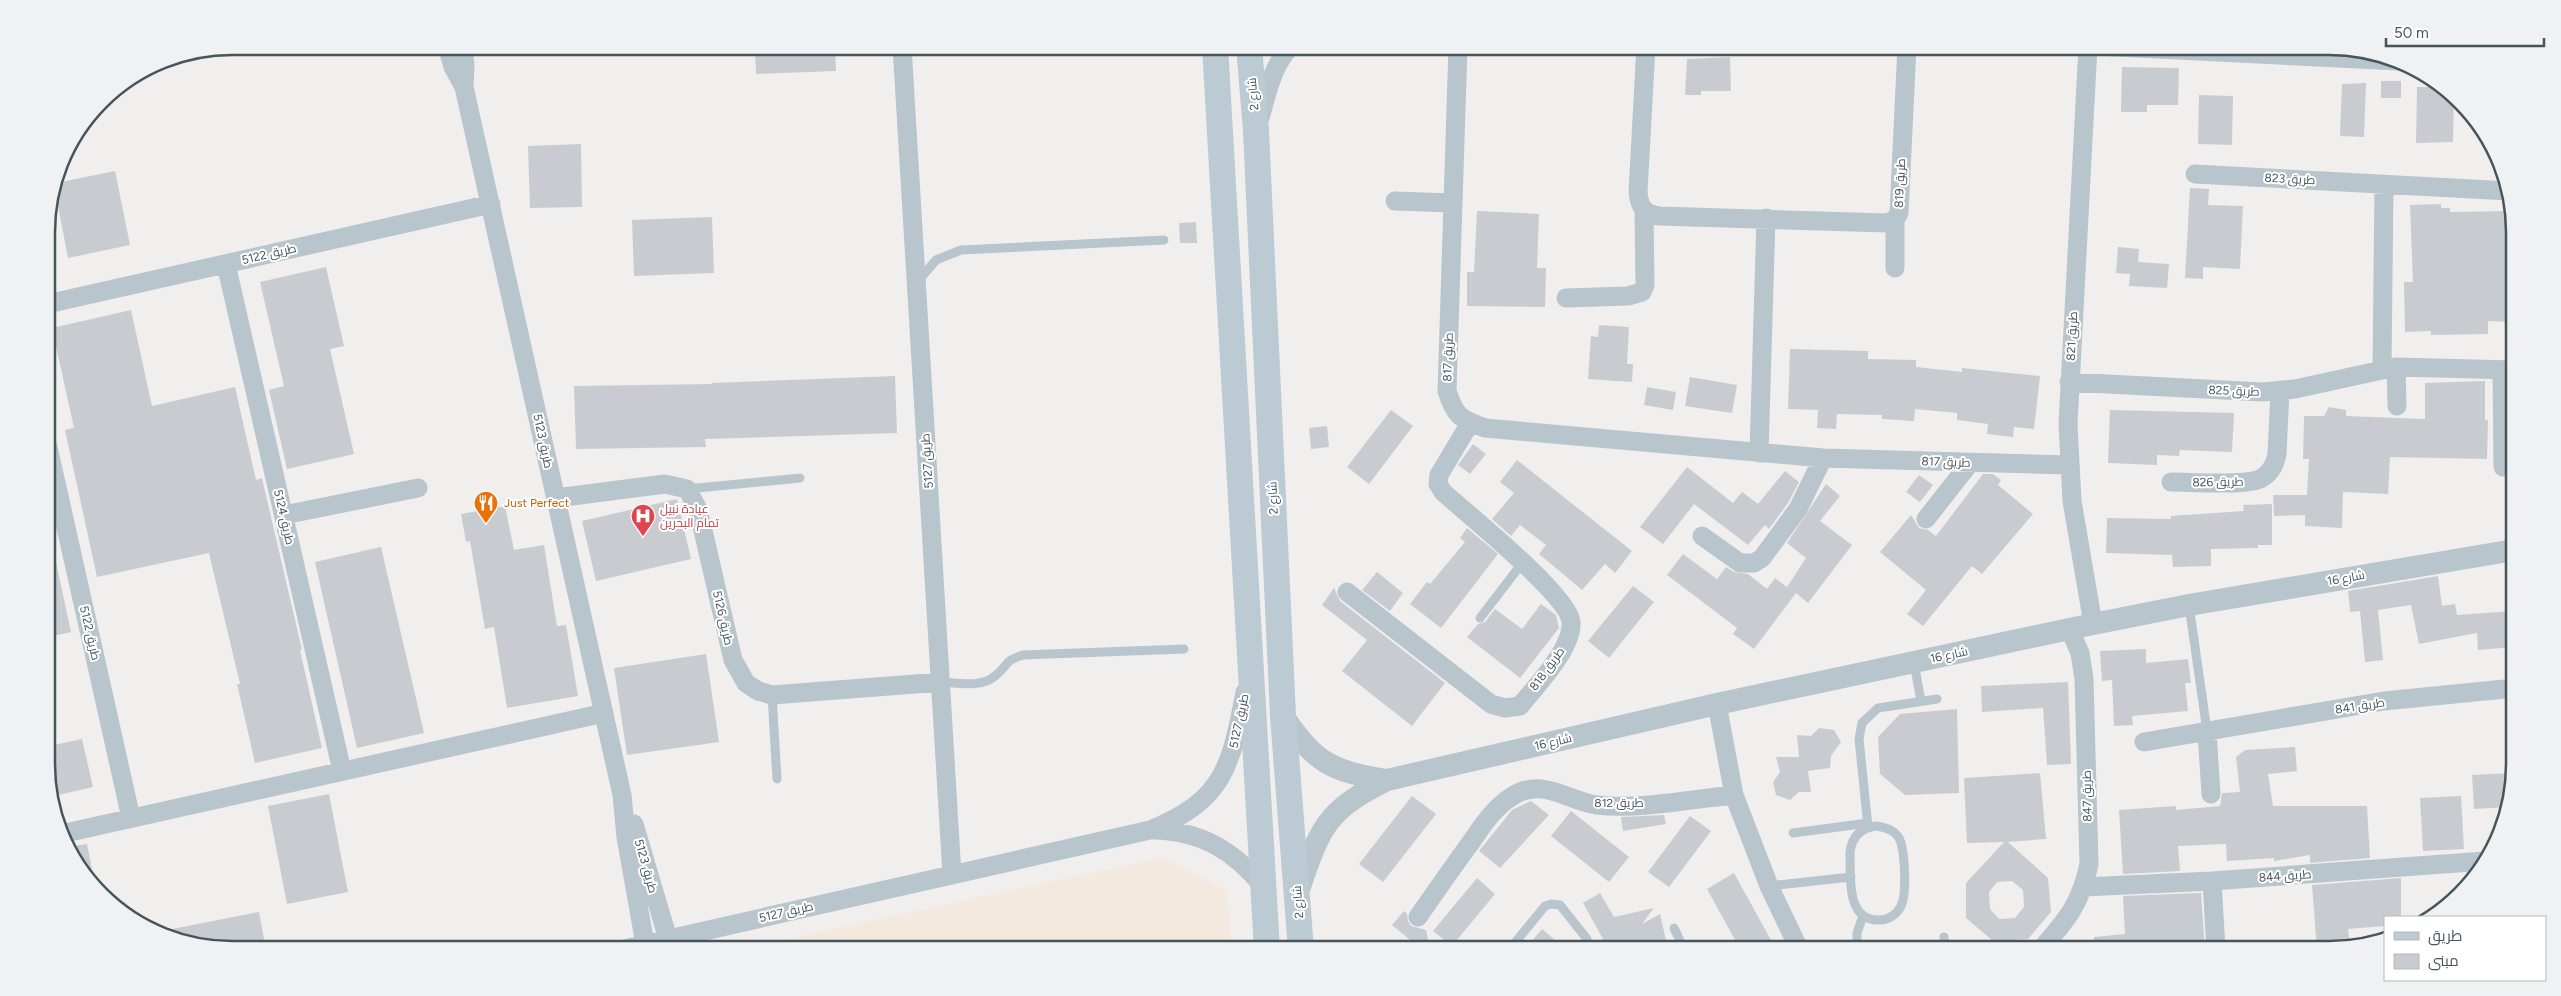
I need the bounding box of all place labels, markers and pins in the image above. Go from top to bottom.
restaurant icon: Just Perfect [473,490,499,524]
place label: Just Perfect [504,496,570,510]
place label: عيادة نبيل تمام البحرين [660,502,720,531]
hospital icon: عيادة نبيل تمام البحرين [630,503,656,537]

